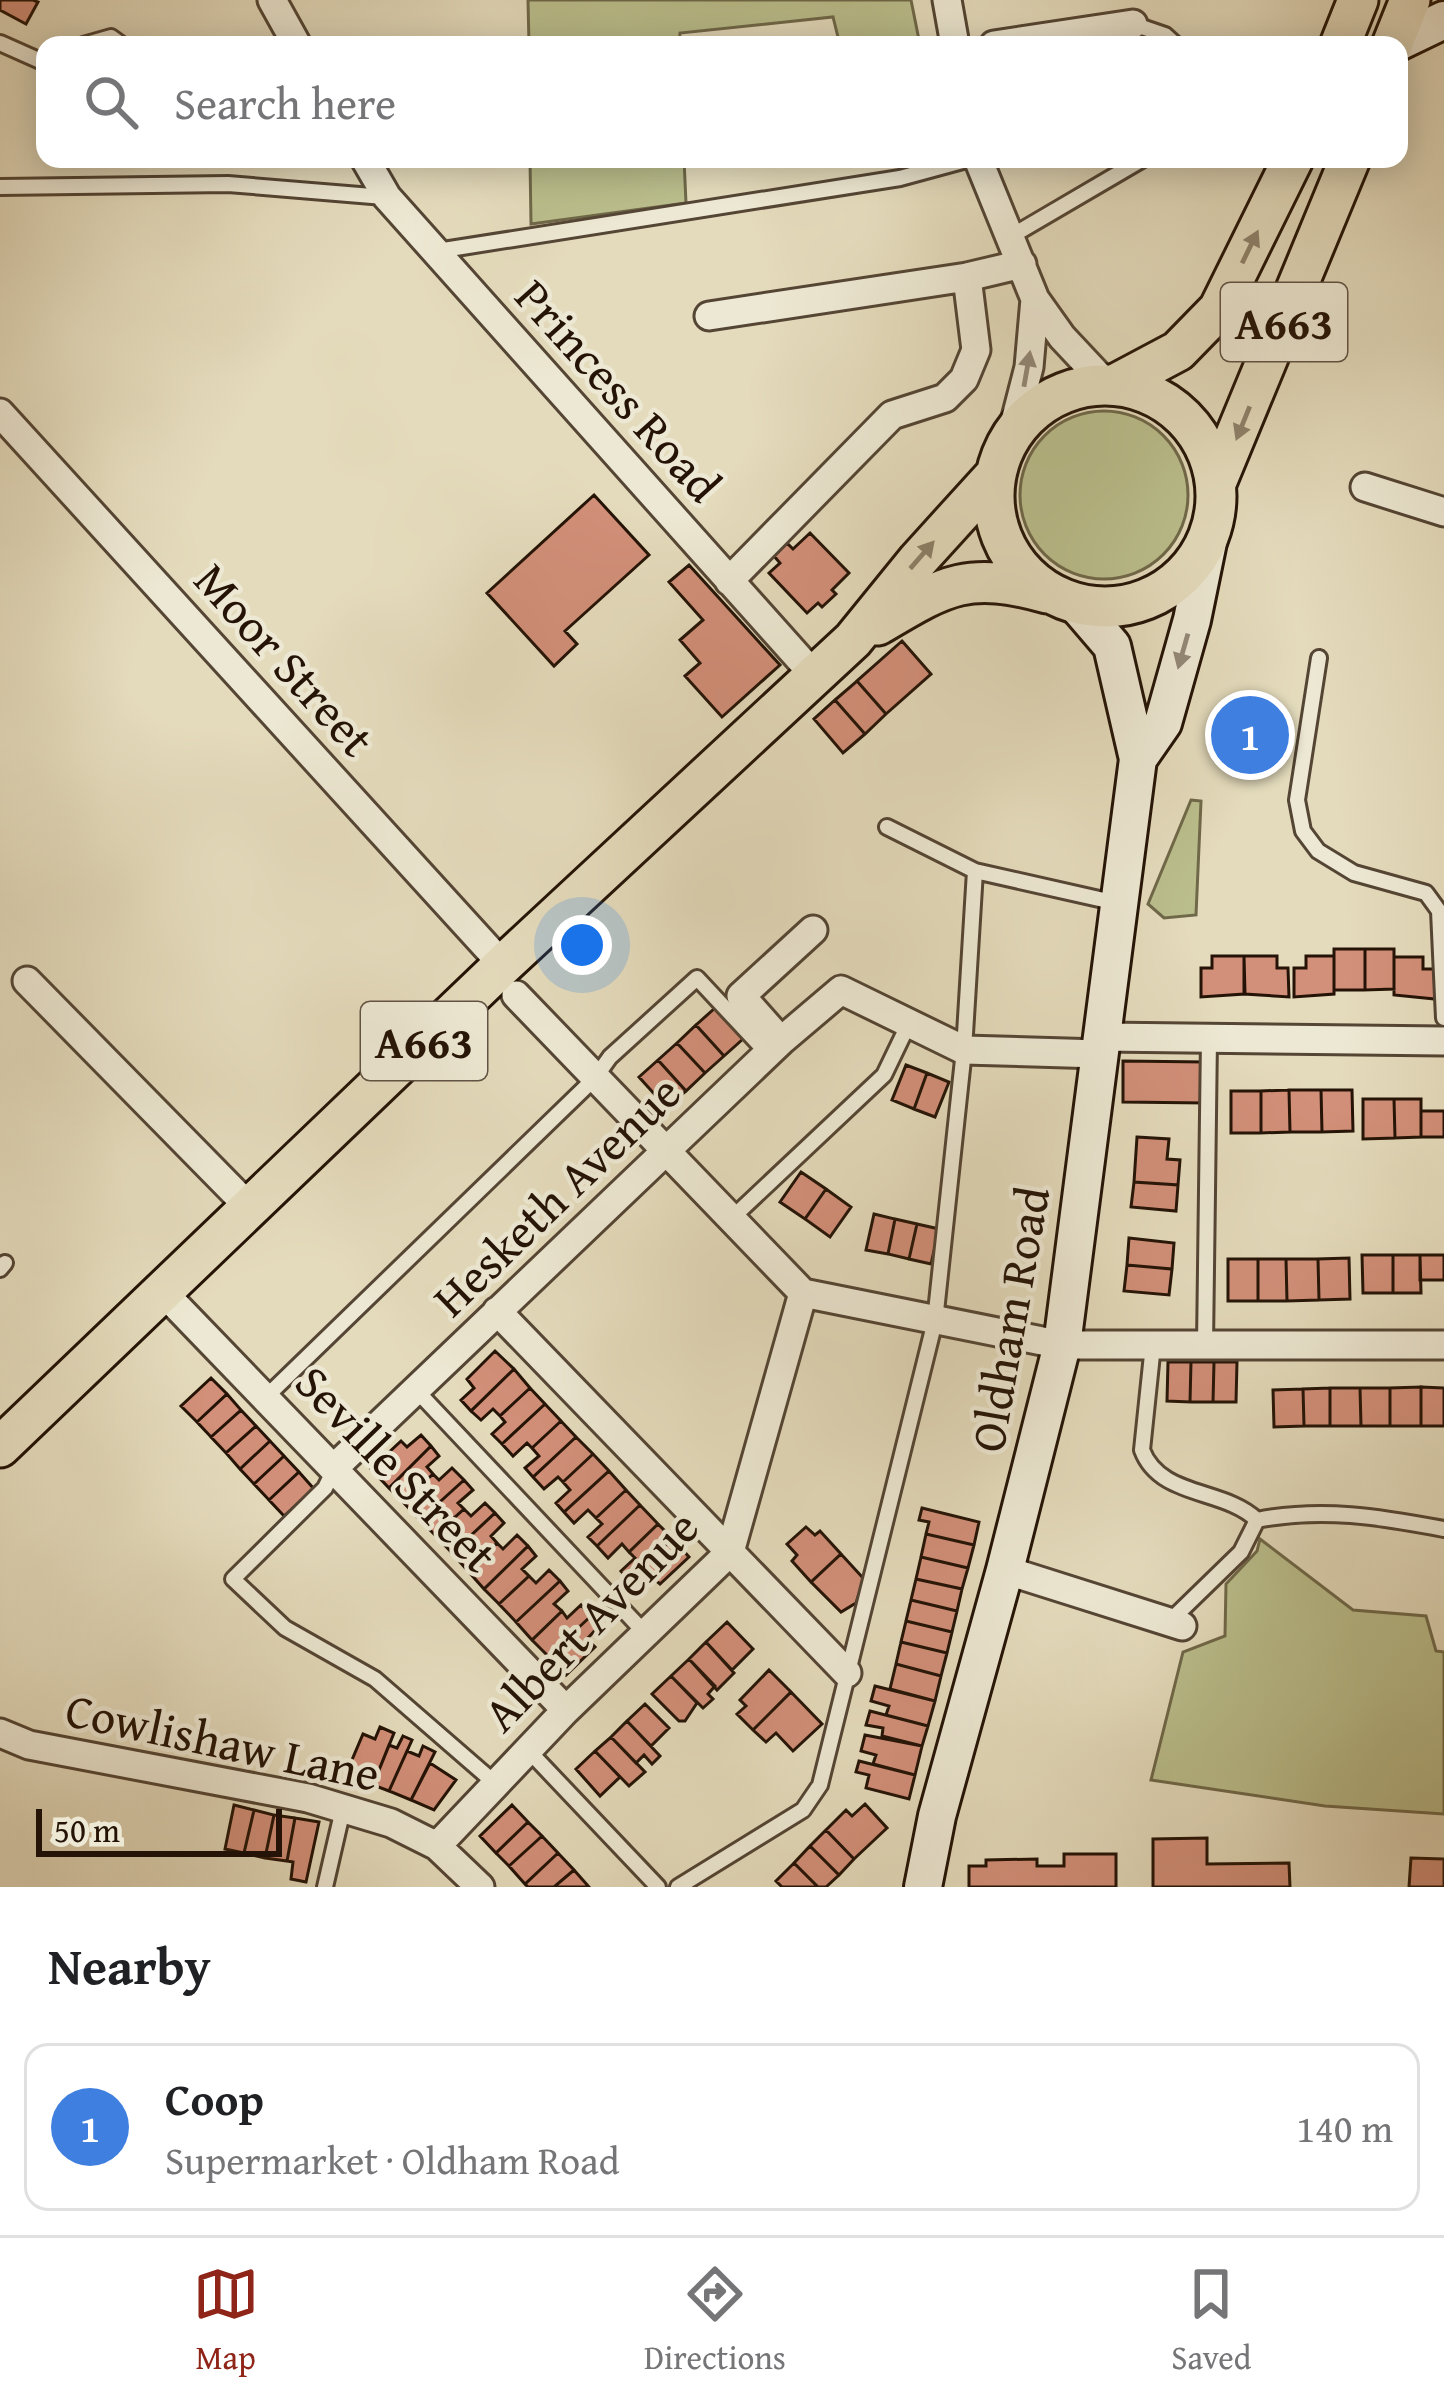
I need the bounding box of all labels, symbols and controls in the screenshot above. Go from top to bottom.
search box [36,36,1408,168]
icon: search [78,69,144,135]
text: Search here [174,70,396,135]
one-way arrow [1240,230,1260,264]
street label: Princess Road [499,263,739,518]
road number: A663 [1221,283,1347,361]
one-way arrow [1018,349,1037,387]
one-way arrow [1233,406,1252,442]
one-way arrow [909,541,935,571]
street label: Moor Street [178,546,392,772]
one-way arrow [1173,633,1191,670]
pin: 1 [1211,690,1289,780]
your location [552,915,612,975]
road number: A663 [361,1002,487,1080]
street label: Hesketh Avenue [416,1058,696,1332]
street label: Oldham Road [951,1180,1067,1457]
street label: Seville Street [279,1348,515,1588]
street label: Albert Avenue [466,1493,714,1747]
street label: Cowlishaw Lane [60,1673,386,1809]
scale bar [36,1803,282,1856]
text: 50 m [54,1806,120,1854]
text: Nearby [48,1928,211,2003]
text: Coop [165,2066,264,2131]
text: 1 [80,2099,100,2156]
text: 140 m [1296,2099,1393,2156]
text: Supermarket · Oldham Road [165,2131,620,2188]
tab: Map [193,2261,259,2381]
tab: Directions [644,2261,786,2381]
tab: Saved [1171,2261,1251,2381]

